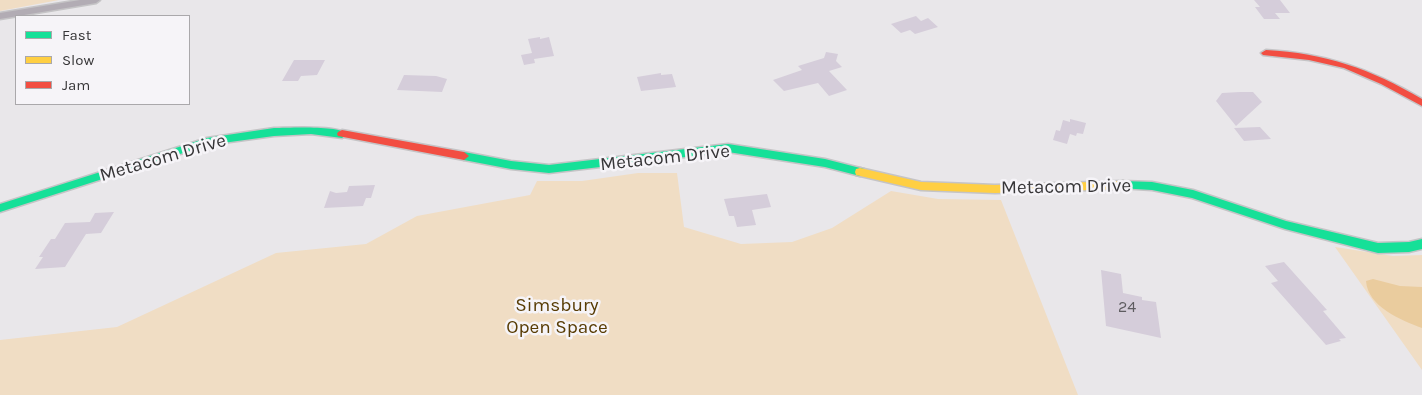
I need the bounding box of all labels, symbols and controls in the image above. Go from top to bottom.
legend [15,15,190,105]
text: Fast [62,26,91,44]
text: Slow [62,51,94,69]
text: Jam [62,76,90,94]
street label: Metacom Drive [97,129,229,187]
street label: Metacom Drive [599,140,731,176]
street label: Metacom Drive [1001,174,1131,200]
park label: Simsbury Open Space [506,295,608,339]
house number: 24 [1118,297,1136,317]

